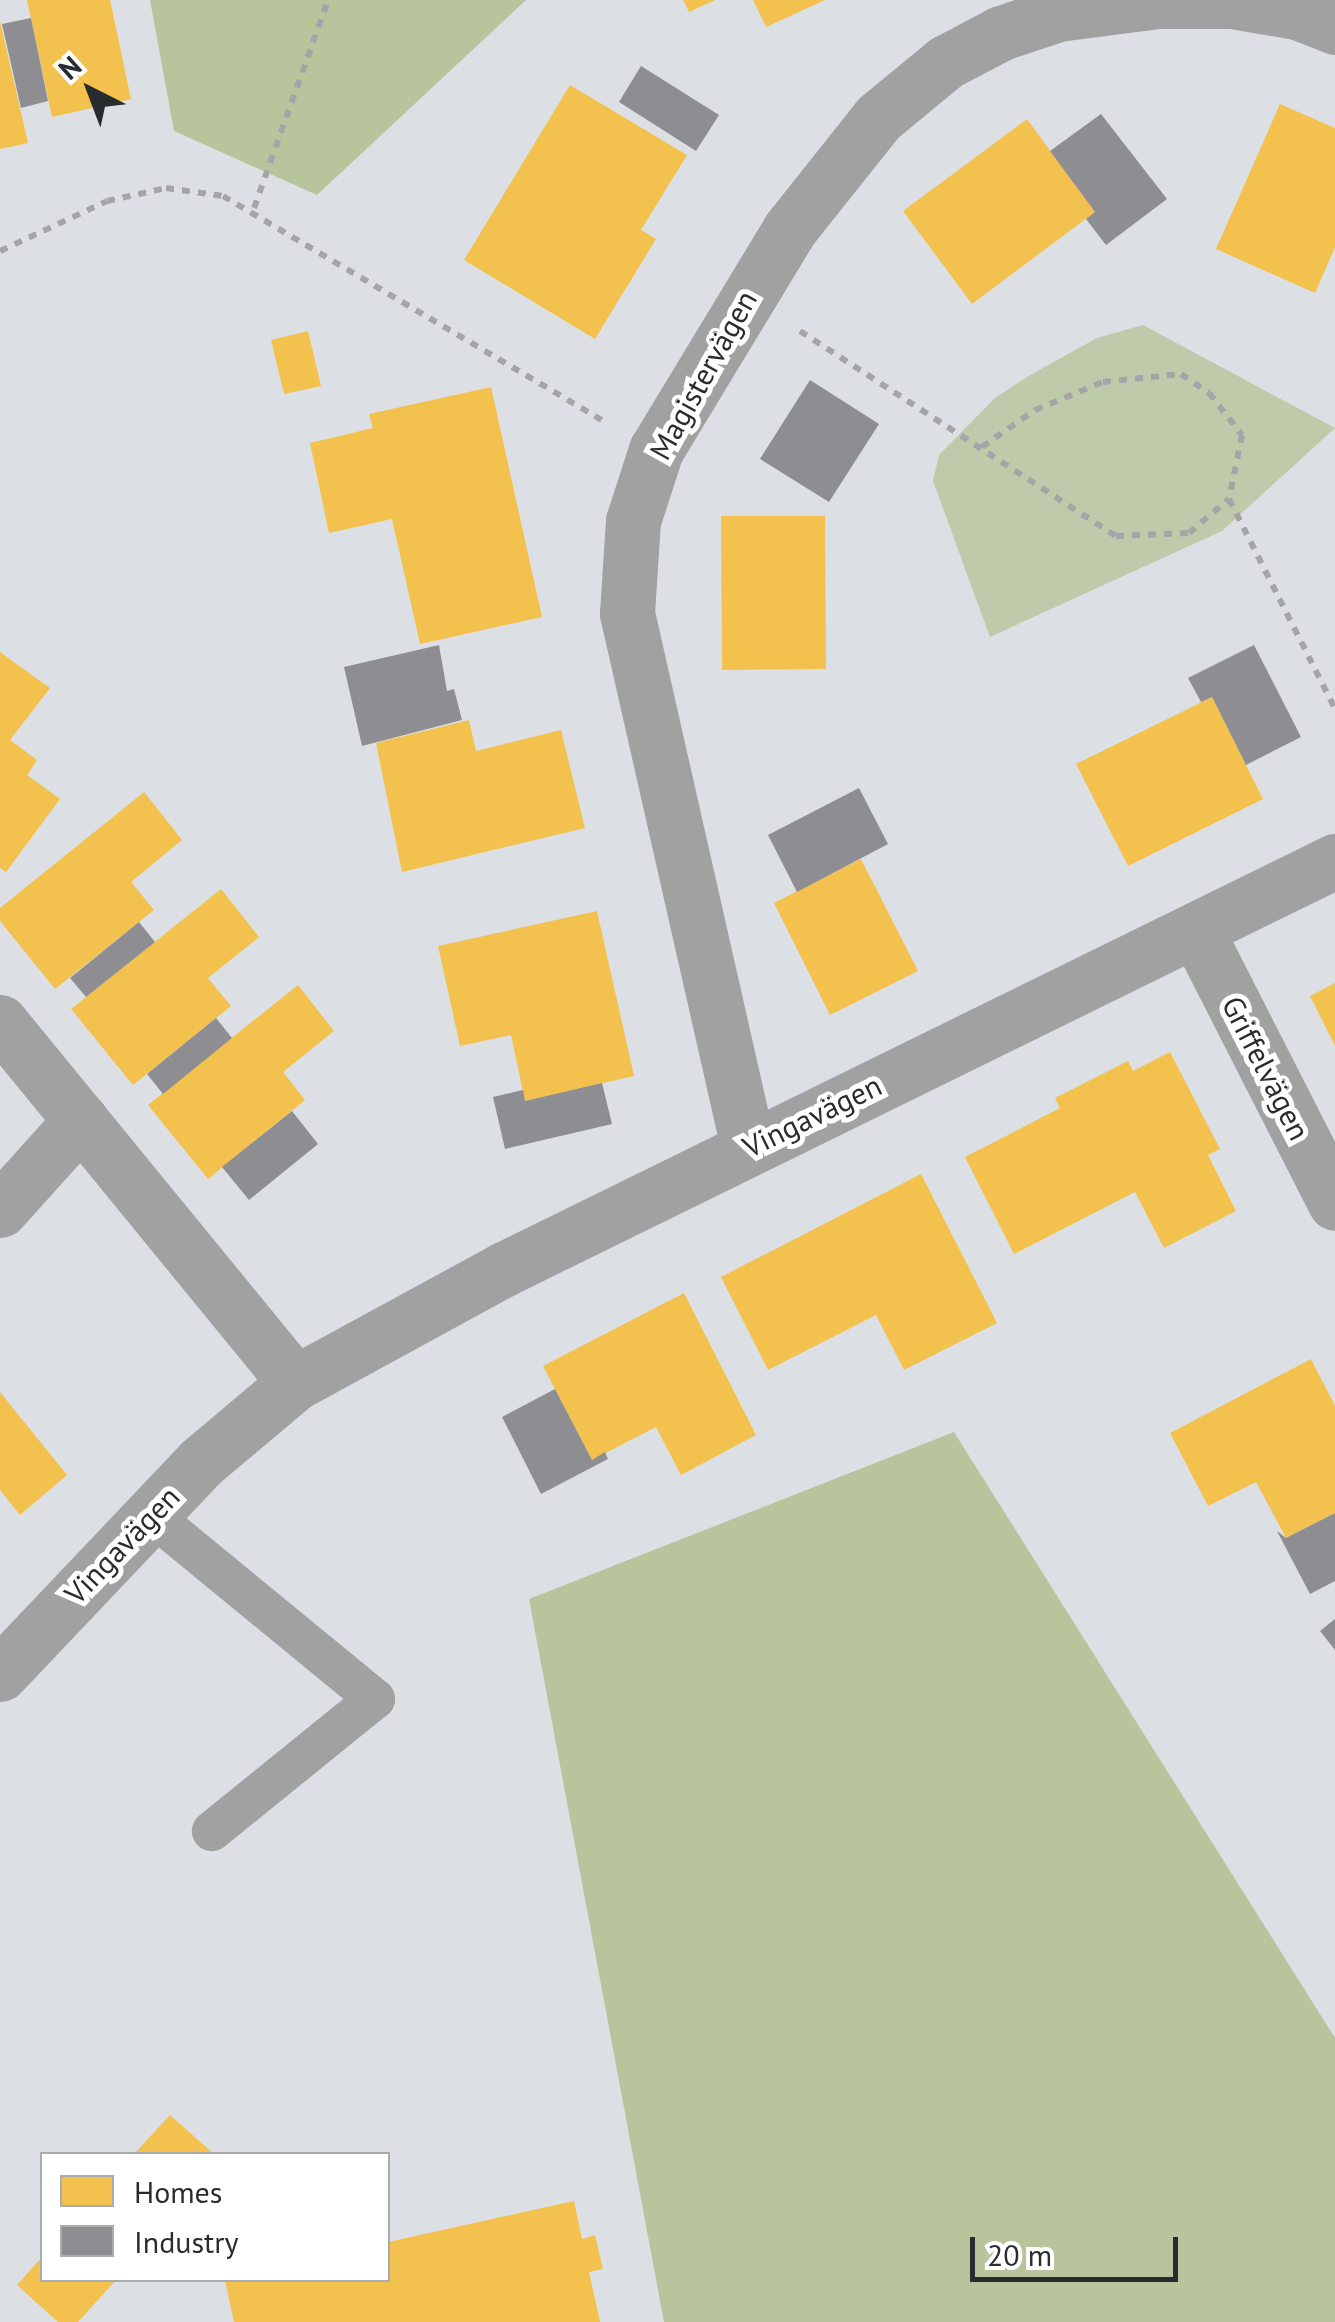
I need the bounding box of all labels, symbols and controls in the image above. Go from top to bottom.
north arrow [40,40,140,140]
text: N [50,47,89,87]
street label: Magistervägen [642,284,764,466]
street label: Griffelvägen [1214,990,1318,1146]
street label: Vingavägen [737,1067,887,1165]
street label: Vingavägen [57,1479,187,1611]
legend [40,2152,390,2282]
text: Homes [134,2172,222,2211]
scale bar [975,2217,1182,2279]
text: Industry [134,2222,238,2261]
text: 20 m [987,2235,1052,2274]

